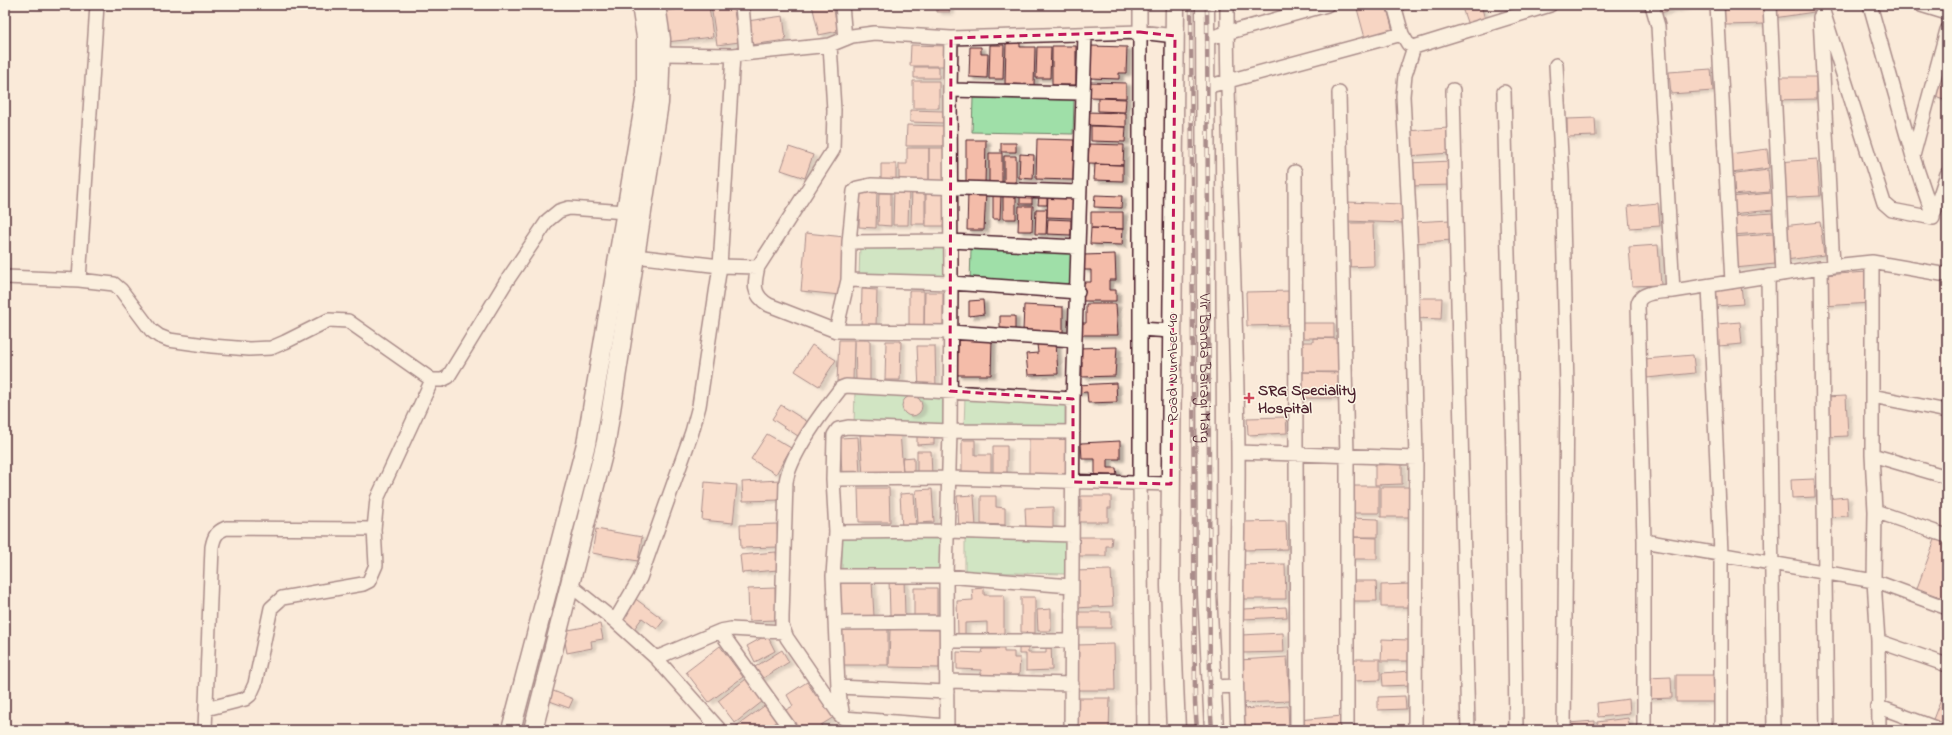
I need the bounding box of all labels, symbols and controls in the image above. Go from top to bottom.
street label: Vir Banda Bairagi Marg [1192,292,1216,443]
street label: Road Number 40 [1161,313,1185,423]
place label: SRG Speciality Hospital [1258,379,1356,421]
marker: SRG Speciality Hospital [1243,392,1255,404]

